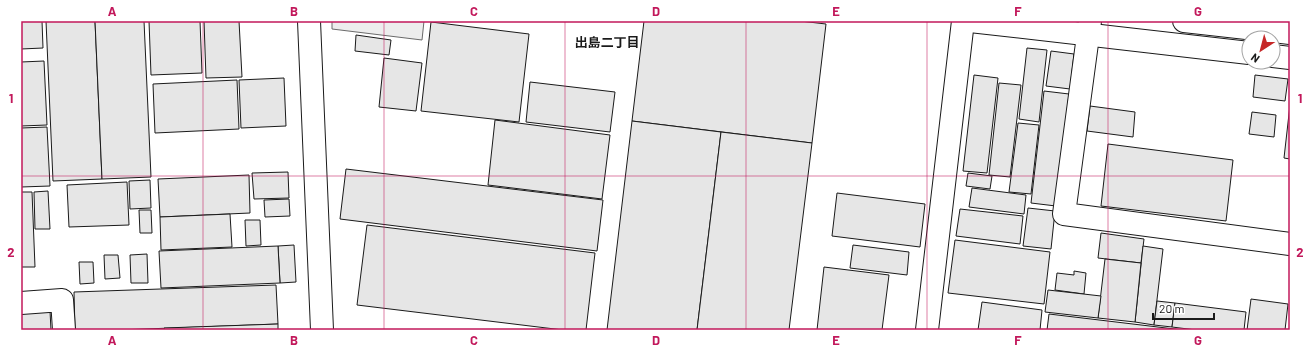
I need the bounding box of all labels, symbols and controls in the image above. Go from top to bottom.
text: A [108,3,117,19]
text: B [290,3,298,19]
text: C [470,3,478,19]
text: D [652,3,660,19]
text: E [832,3,840,19]
text: F [1014,3,1022,19]
text: G [1194,3,1202,19]
north arrow [1241,30,1281,70]
district label: 出島二丁目 [574,34,640,50]
text: N [1248,51,1262,66]
text: 1 [9,90,13,106]
text: 1 [1298,90,1302,106]
text: 2 [7,244,15,260]
text: 2 [1296,244,1304,260]
scale bar [1153,295,1214,321]
text: 20 m [1159,301,1185,315]
text: A [108,332,117,348]
text: B [290,332,298,348]
text: C [470,332,478,348]
text: D [652,332,660,348]
text: E [832,332,840,348]
text: F [1014,332,1022,348]
text: G [1194,332,1202,348]

